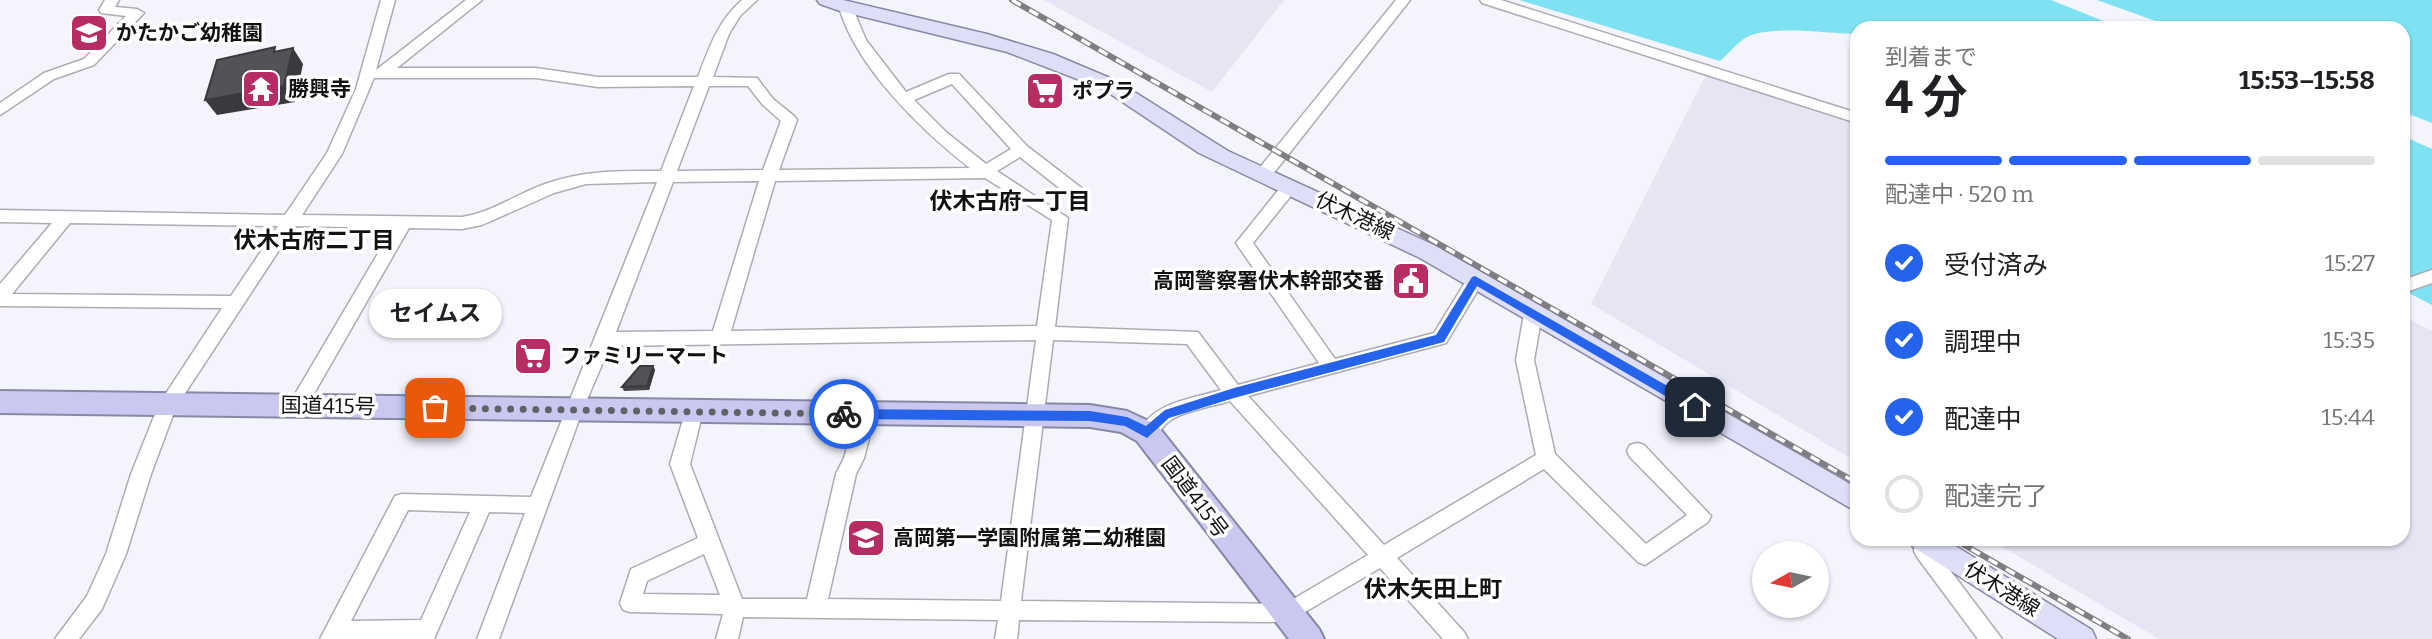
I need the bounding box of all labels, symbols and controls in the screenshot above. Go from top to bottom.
school or university icon: かたかご幼稚園 [68,12,110,54]
place label: かたかご幼稚園 [116,20,263,46]
text: 到着まで [1885,43,1977,71]
text: 15:53–15:58 [2239,65,2375,96]
temple icon: 勝興寺 [240,68,282,110]
supermarket icon: ポプラ [1024,70,1066,112]
text: 4 分 [1885,70,1967,125]
place label: 勝興寺 [288,76,351,102]
place label: ポプラ [1072,78,1135,104]
text: 配達中 · 520 m [1885,180,2034,208]
street label: 伏木港線 [1311,186,1399,246]
district label: 伏木古府一丁目 [930,187,1091,215]
district label: 伏木古府二丁目 [234,226,395,254]
icon: check [1885,244,1923,282]
text: 15:27 [2325,249,2375,277]
text: 受付済み [1944,250,2048,281]
public building icon: 高岡警察署伏木幹部交番 [1390,260,1432,302]
place label: 高岡警察署伏木幹部交番 [1153,268,1384,294]
callout: セイムス [368,289,502,338]
text: セイムス [390,299,481,327]
icon: check [1885,321,1923,359]
text: 15:35 [2323,326,2375,354]
text: 調理中 [1944,327,2022,358]
supermarket icon: ファミリーマート [512,335,554,377]
place label: ファミリーマート [560,343,728,369]
pin [1665,377,1725,437]
pin [405,378,465,438]
courier [809,379,879,449]
icon: home [1676,388,1714,426]
icon: bag [416,389,454,427]
street label: 国道415号 [280,392,376,420]
icon: bike [825,395,863,433]
icon: check [1885,398,1923,436]
text: 15:44 [2322,403,2375,431]
text: 配達中 [1944,404,2022,435]
street label: 国道415号 [1156,451,1234,543]
text: 配達完了 [1944,481,2048,512]
school or university icon: 高岡第一学園附属第二幼稚園 [845,517,887,559]
place label: 高岡第一学園附属第二幼稚園 [893,525,1166,551]
north arrow [1752,541,1829,618]
map controls [1752,541,1829,618]
street label: 伏木港線 [1959,556,2045,622]
district label: 伏木矢田上町 [1364,575,1502,603]

